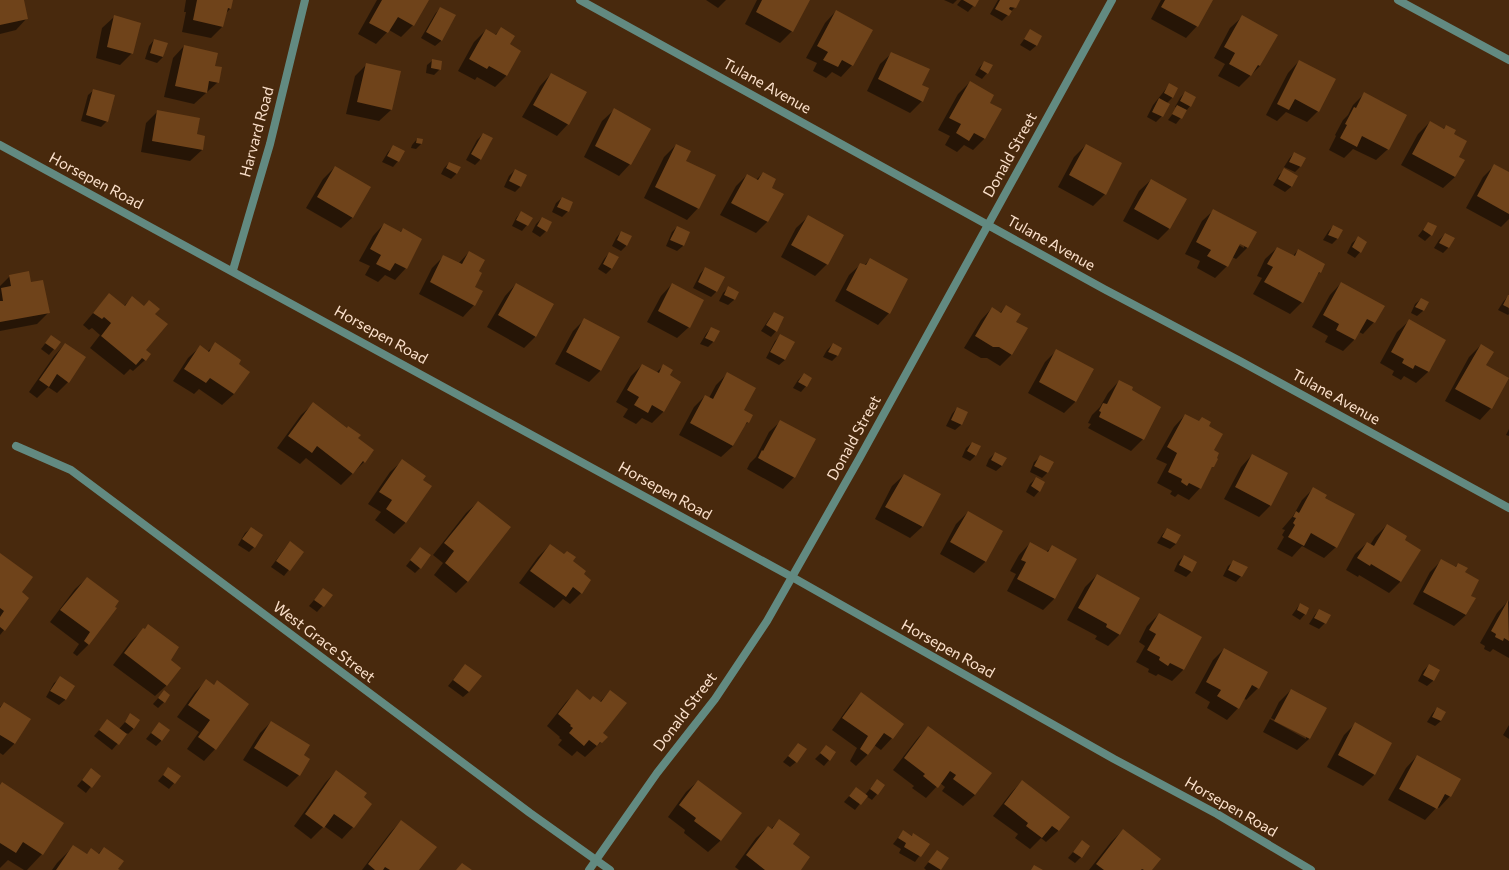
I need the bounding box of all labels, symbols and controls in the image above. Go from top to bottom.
street label: Tulane Avenue [720,54,815,117]
street label: Harvard Road [235,85,277,179]
street label: Donald Street [978,109,1040,200]
street label: Horsepen Road [46,148,147,212]
street label: Tulane Avenue [1004,211,1099,274]
street label: Horsepen Road [332,301,431,367]
street label: Tulane Avenue [1289,365,1384,428]
street label: Donald Street [822,392,884,483]
street label: Horsepen Road [616,457,715,523]
street label: West Grace Street [270,597,379,685]
street label: Horsepen Road [899,615,998,681]
street label: Donald Street [649,668,720,754]
street label: Horsepen Road [1182,772,1281,840]

